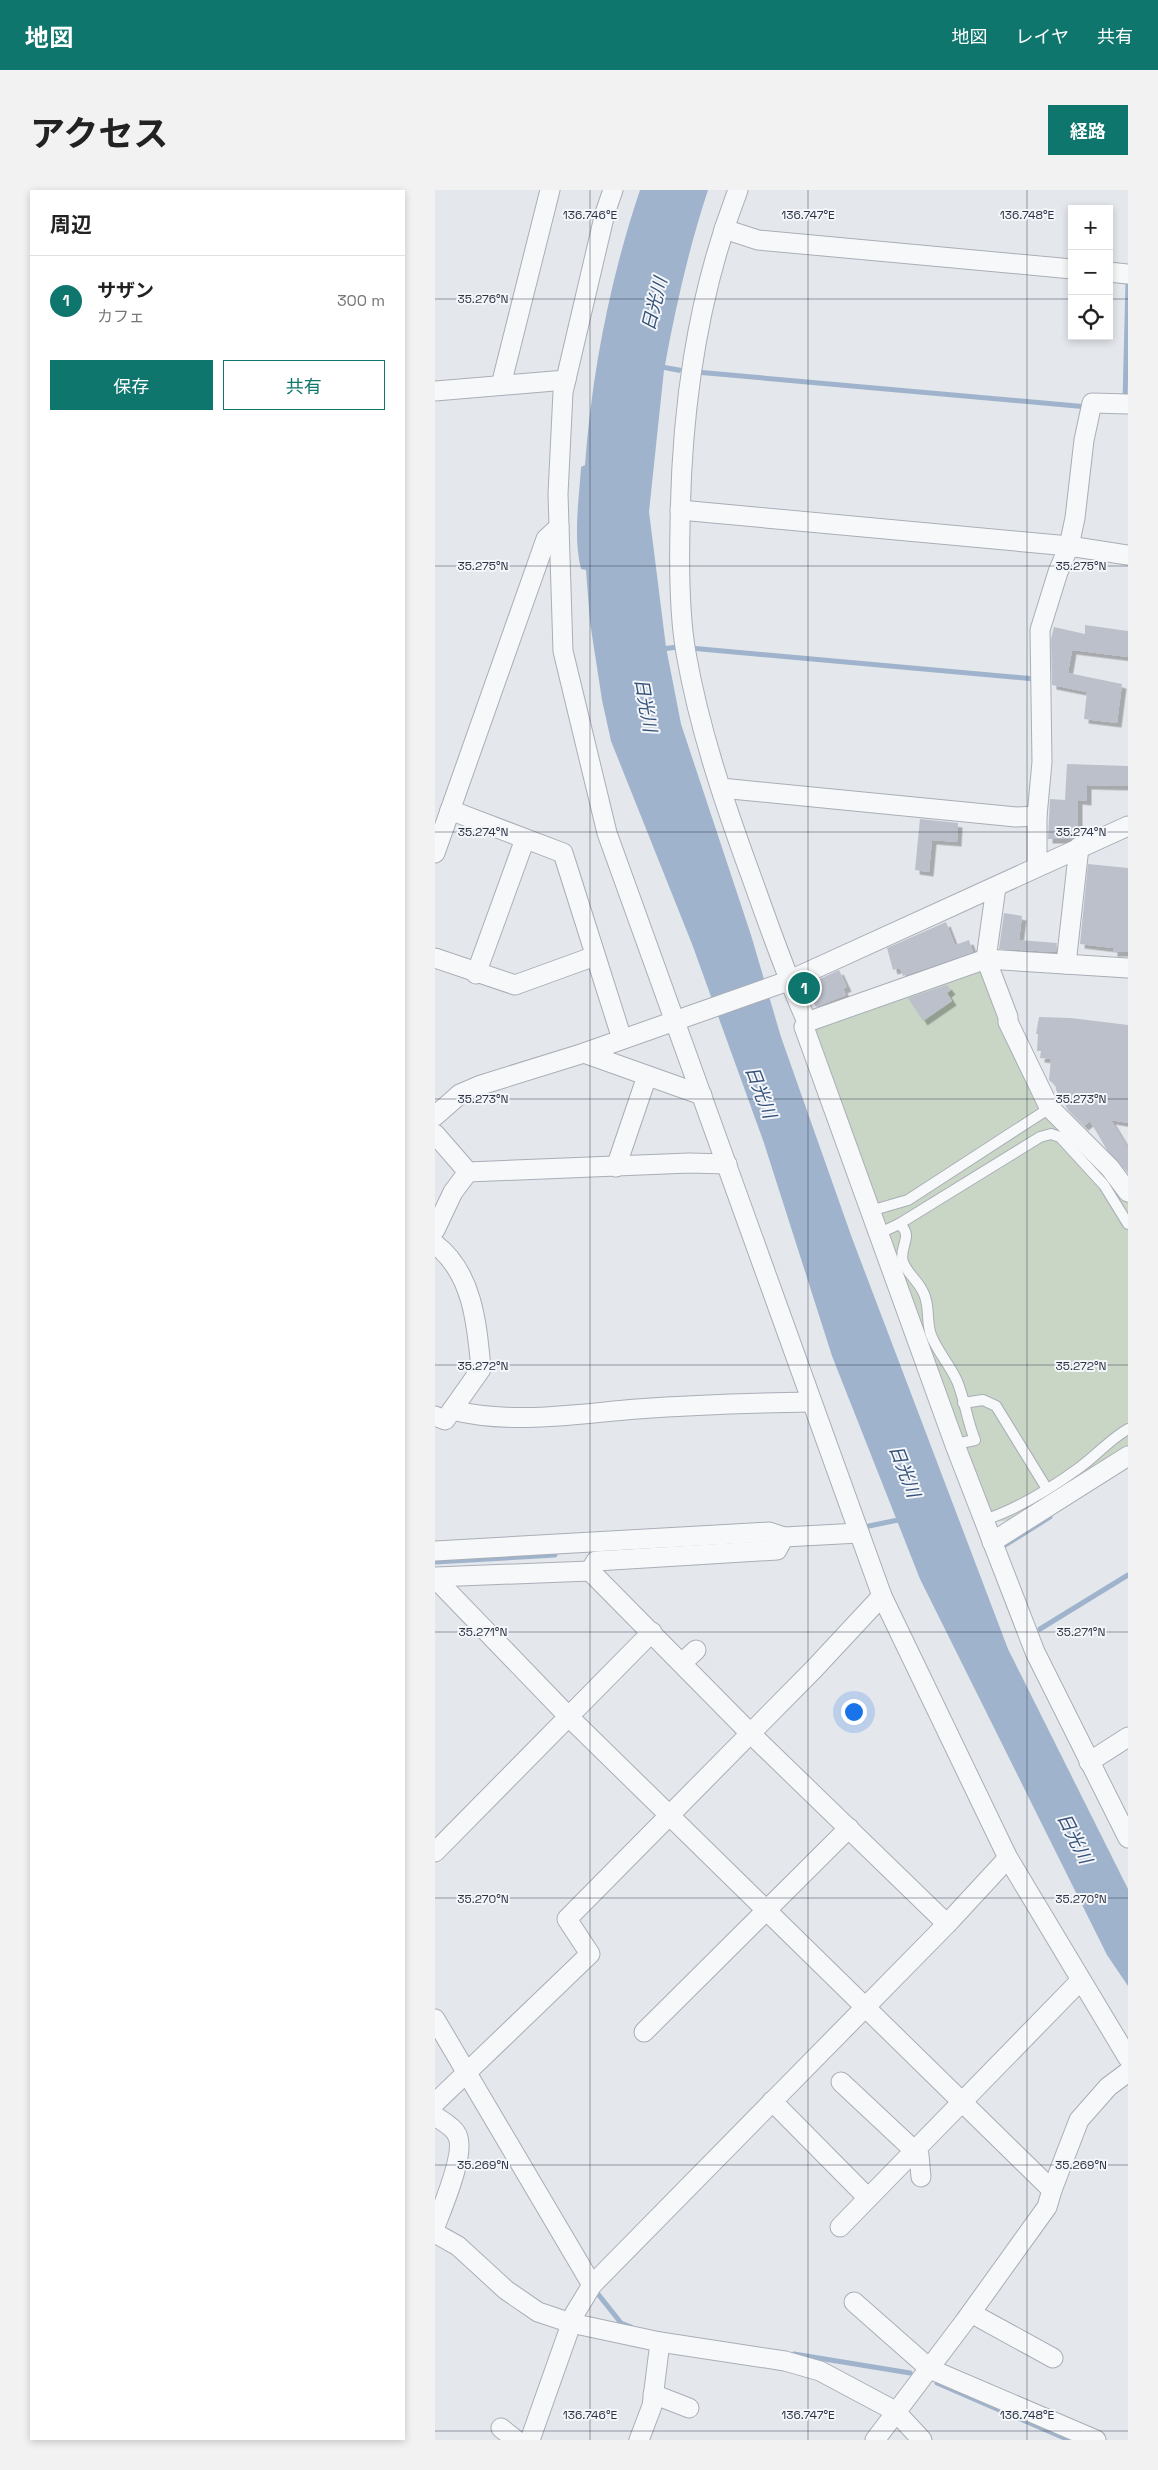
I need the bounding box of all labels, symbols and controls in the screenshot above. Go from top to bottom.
text: 地図 [25,22,73,53]
text: 地図 [952,25,988,48]
text: レイヤ [1016,25,1069,48]
text: 共有 [1097,25,1133,48]
button: 経路 [1048,105,1128,155]
text: アクセス [30,112,168,156]
map controls [1068,205,1113,340]
button: + [1068,205,1113,250]
text: 136.746°E [563,207,617,223]
text: 136.747°E [781,207,835,223]
text: 136.748°E [1000,207,1055,223]
text: 周辺 [50,211,92,238]
button: − [1068,250,1113,295]
water label: 日光川 [636,273,672,333]
text: サザン [97,278,154,303]
text: 1 [62,290,70,311]
text: 300 m [337,290,385,311]
text: 35.276°N [457,291,509,307]
button: locate [1068,295,1113,340]
text: カフェ [97,306,145,327]
button: 保存 [50,360,213,410]
button: 共有 [223,360,385,410]
text: 35.275°N [457,558,509,574]
text: 35.275°N [1055,558,1107,574]
water label: 日光川 [630,676,662,736]
text: 35.274°N [458,824,508,840]
text: 35.274°N [1056,824,1106,840]
pin: 1 [788,969,820,1007]
water label: 日光川 [741,1063,782,1123]
text: 35.273°N [457,1091,509,1107]
text: 35.273°N [1055,1091,1107,1107]
text: 35.272°N [457,1358,509,1374]
text: 35.272°N [1055,1358,1107,1374]
water label: 日光川 [885,1442,926,1502]
text: 35.271°N [459,1624,507,1640]
text: 35.271°N [1057,1624,1105,1640]
your location [841,1699,867,1725]
water label: 日光川 [1052,1809,1098,1869]
text: 35.270°N [457,1891,509,1907]
text: 35.270°N [1055,1891,1107,1907]
text: 35.269°N [457,2157,509,2173]
text: 35.269°N [1055,2157,1107,2173]
text: 136.746°E [563,2407,617,2423]
text: 136.747°E [781,2407,835,2423]
text: 136.748°E [1000,2407,1055,2423]

